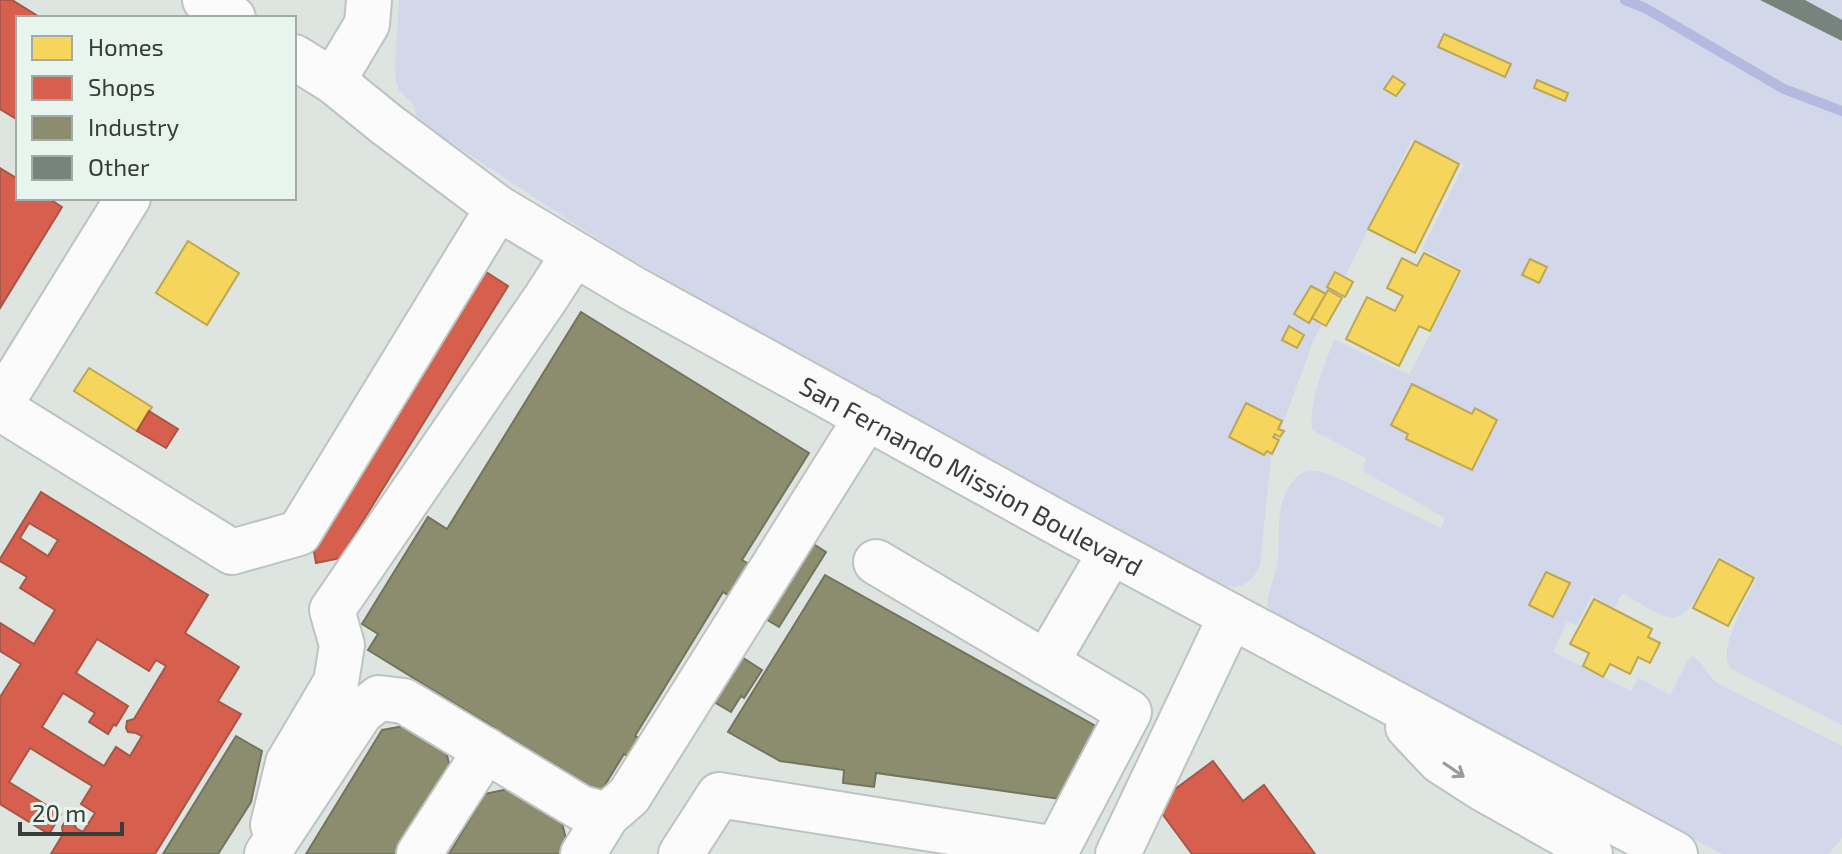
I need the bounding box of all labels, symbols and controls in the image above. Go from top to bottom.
legend [16,16,296,200]
text: Homes [88,32,164,61]
text: Shops [88,72,155,101]
text: Industry [88,112,180,141]
text: Other [88,152,150,181]
street label: San Fernando Mission Boulevard [795,369,1148,581]
one-way arrow [1442,763,1465,779]
scale bar [20,786,122,836]
text: 20 m [32,798,86,827]

